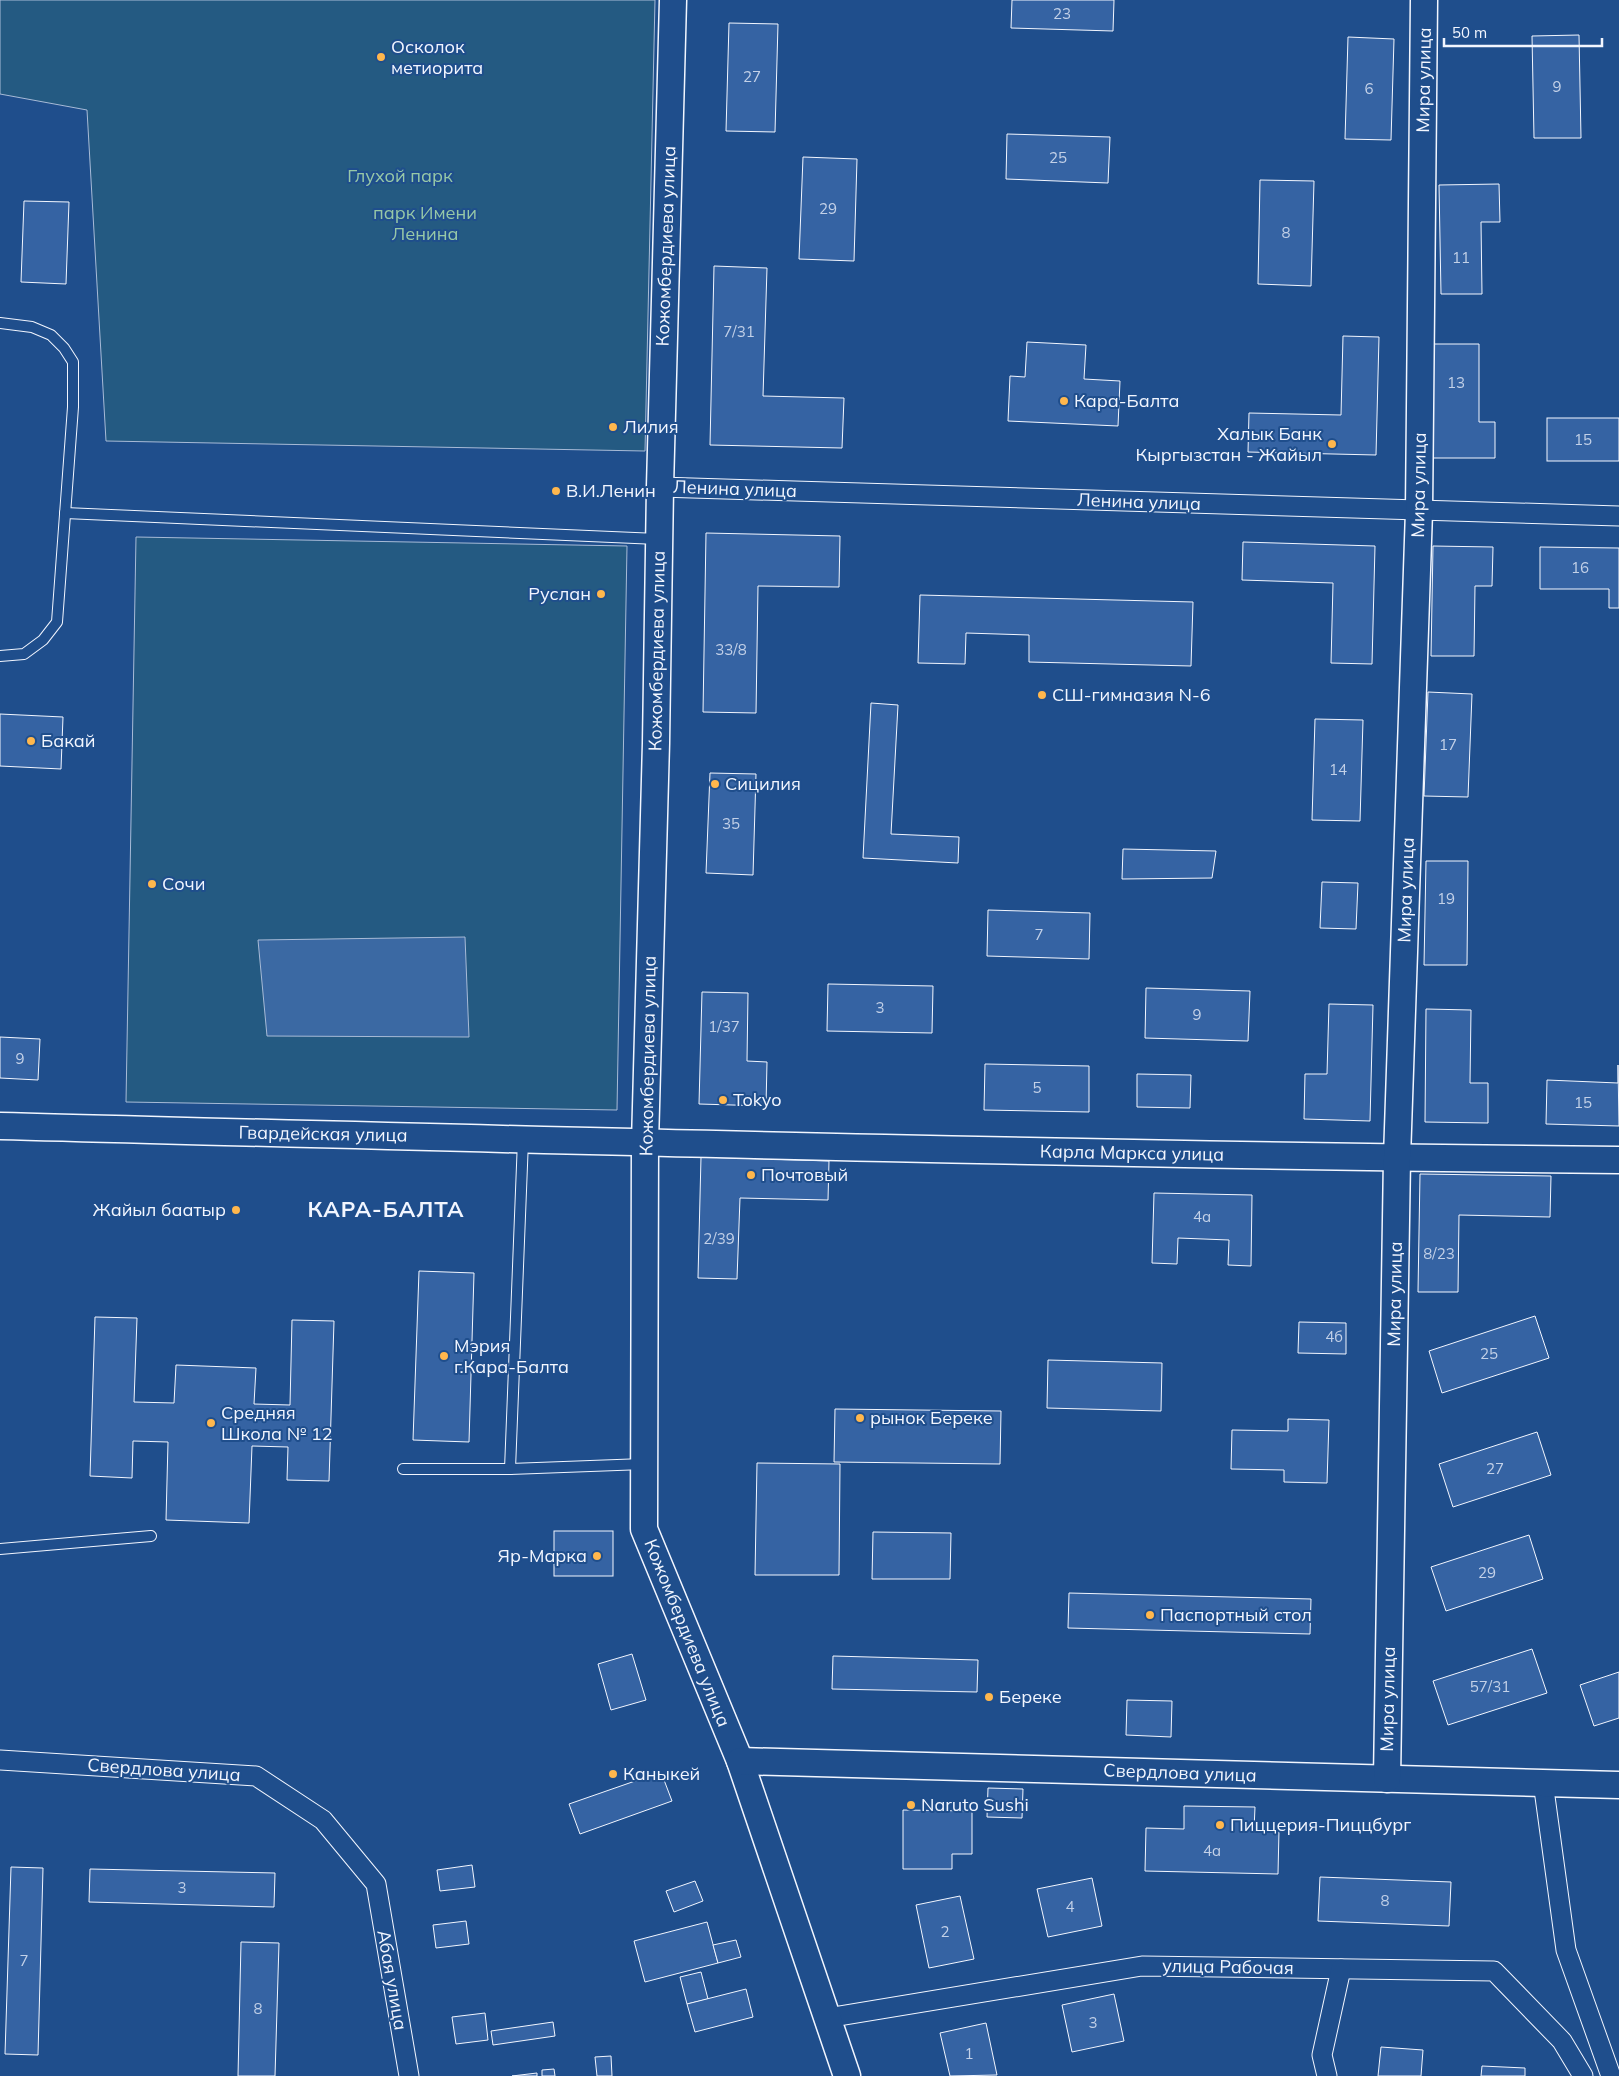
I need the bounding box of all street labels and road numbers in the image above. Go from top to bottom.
street label: Мира улица [1411,27,1436,133]
street label: Кожомбердиева улица [651,145,680,347]
street label: Мира улица [1406,432,1431,538]
street label: Ленина улица [673,475,797,502]
street label: Ленина улица [1077,488,1201,515]
street label: Кожомбердиева улица [643,551,670,751]
street label: Мира улица [1392,837,1419,943]
street label: Кожомбердиева улица [634,956,661,1156]
street label: Гвардейская улица [238,1121,408,1146]
street label: Карла Маркса улица [1040,1139,1224,1166]
street label: Мира улица [1382,1241,1407,1347]
street label: Кожомбердиева улица [639,1536,736,1730]
street label: Мира улица [1375,1646,1400,1752]
street label: Свердлова улица [87,1753,241,1786]
street label: Свердлова улица [1103,1758,1257,1787]
street label: Абая улица [372,1928,413,2032]
street label: улица Рабочая [1162,1954,1294,1979]

